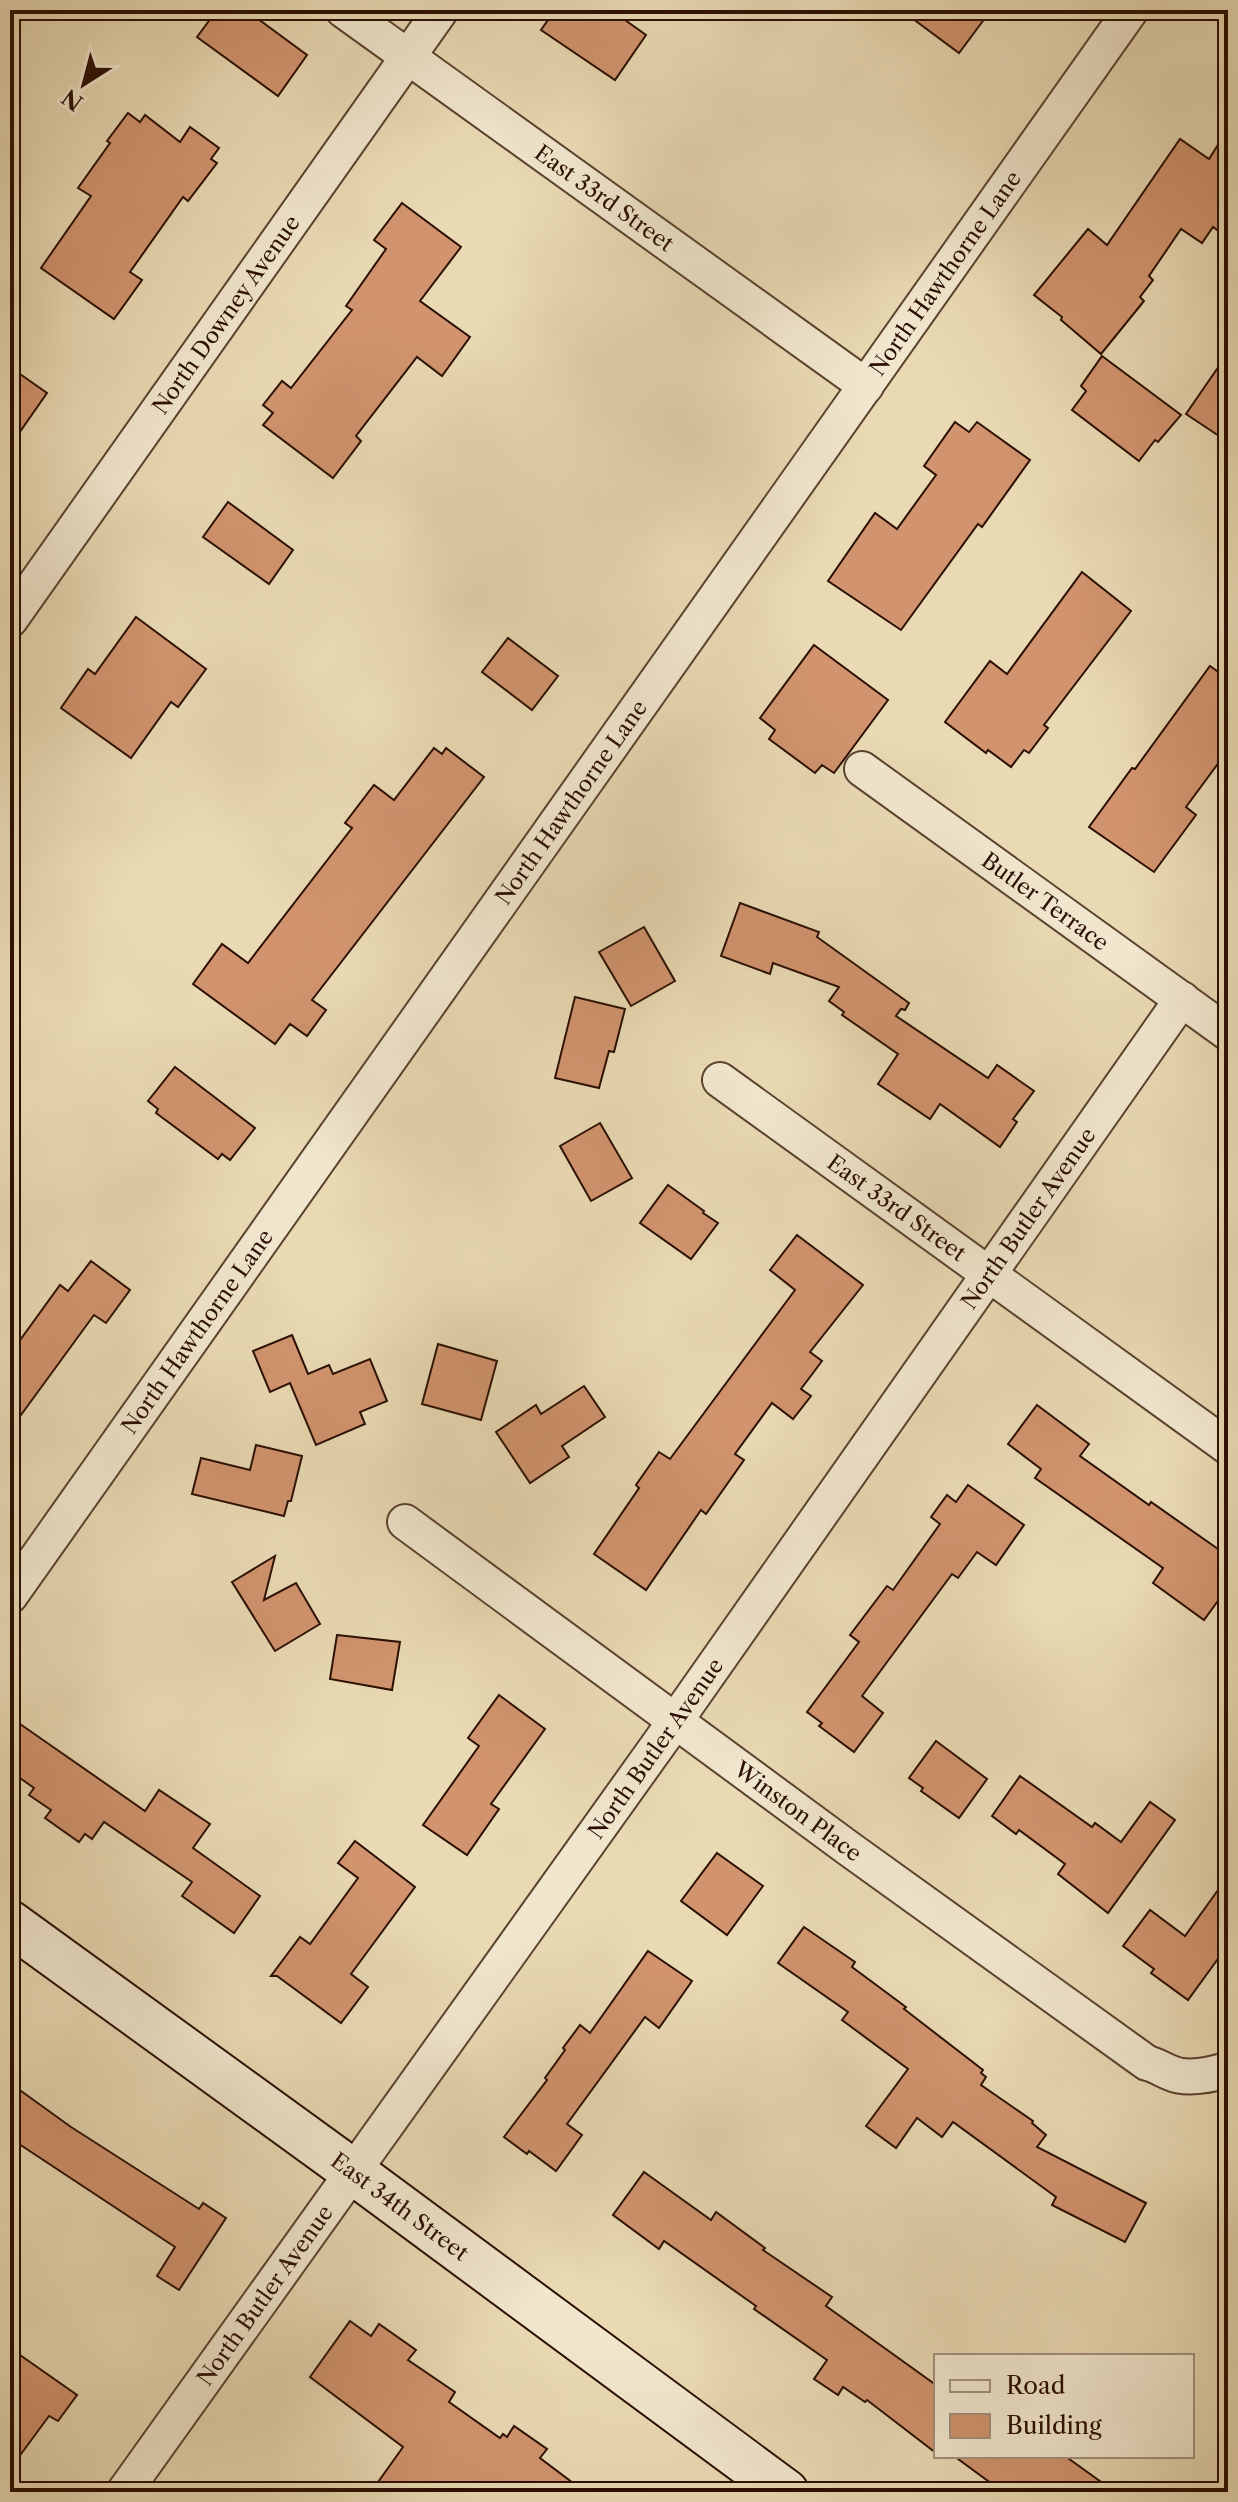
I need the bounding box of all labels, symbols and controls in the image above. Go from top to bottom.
north arrow [44,44,124,124]
text: N [57,83,88,116]
street label: East 33rd Street [530,139,679,257]
street label: North Hawthorne Lane [864,166,1027,381]
street label: North Downey Avenue [146,210,305,419]
street label: North Hawthorne Lane [490,695,653,910]
street label: Butler Terrace [976,846,1114,956]
street label: North Butler Avenue [955,1122,1101,1314]
street label: East 33rd Street [822,1148,972,1267]
street label: North Hawthorne Lane [116,1224,279,1439]
street label: North Butler Avenue [582,1653,729,1844]
street label: Winston Place [728,1755,867,1867]
street label: East 34th Street [326,2147,474,2266]
street label: North Butler Avenue [191,2200,338,2391]
legend [934,2354,1194,2458]
text: Road [1006,2371,1066,2400]
text: Building [1006,2411,1102,2440]

